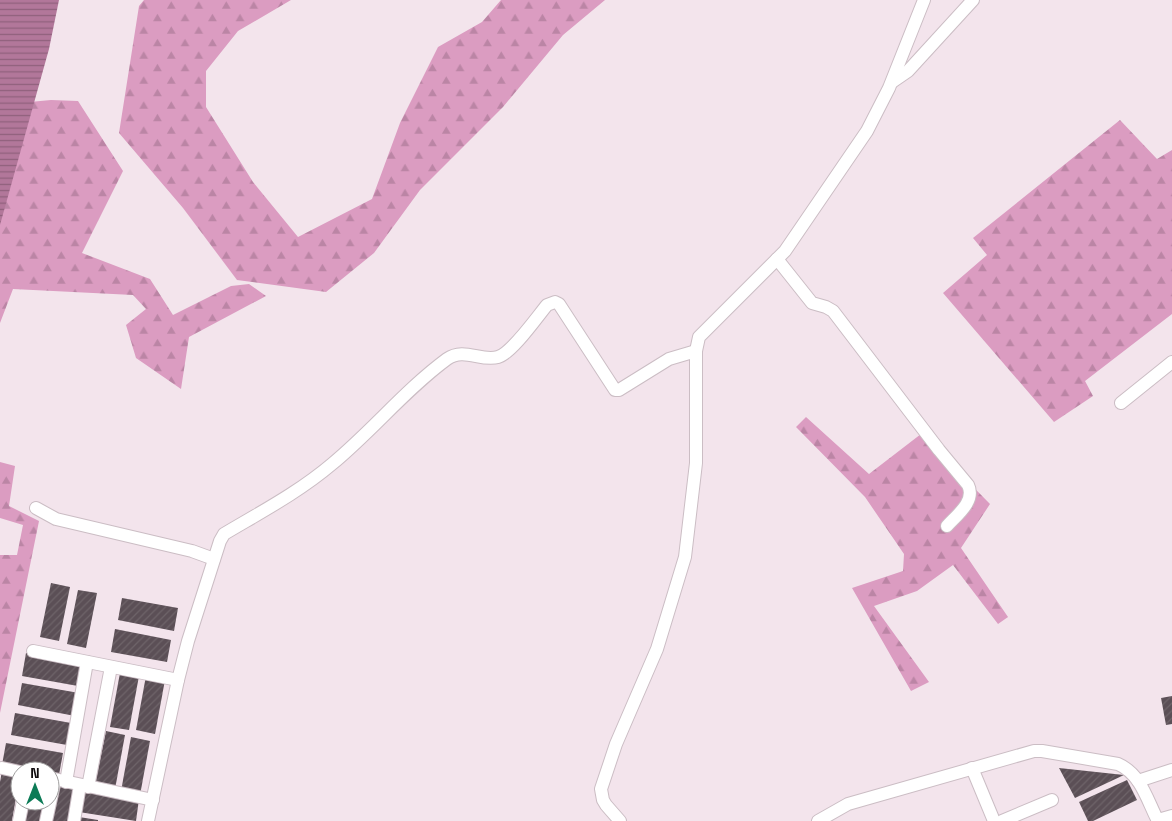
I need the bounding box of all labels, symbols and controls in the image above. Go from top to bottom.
north arrow [10,761,60,811]
text: N [30,764,40,782]

